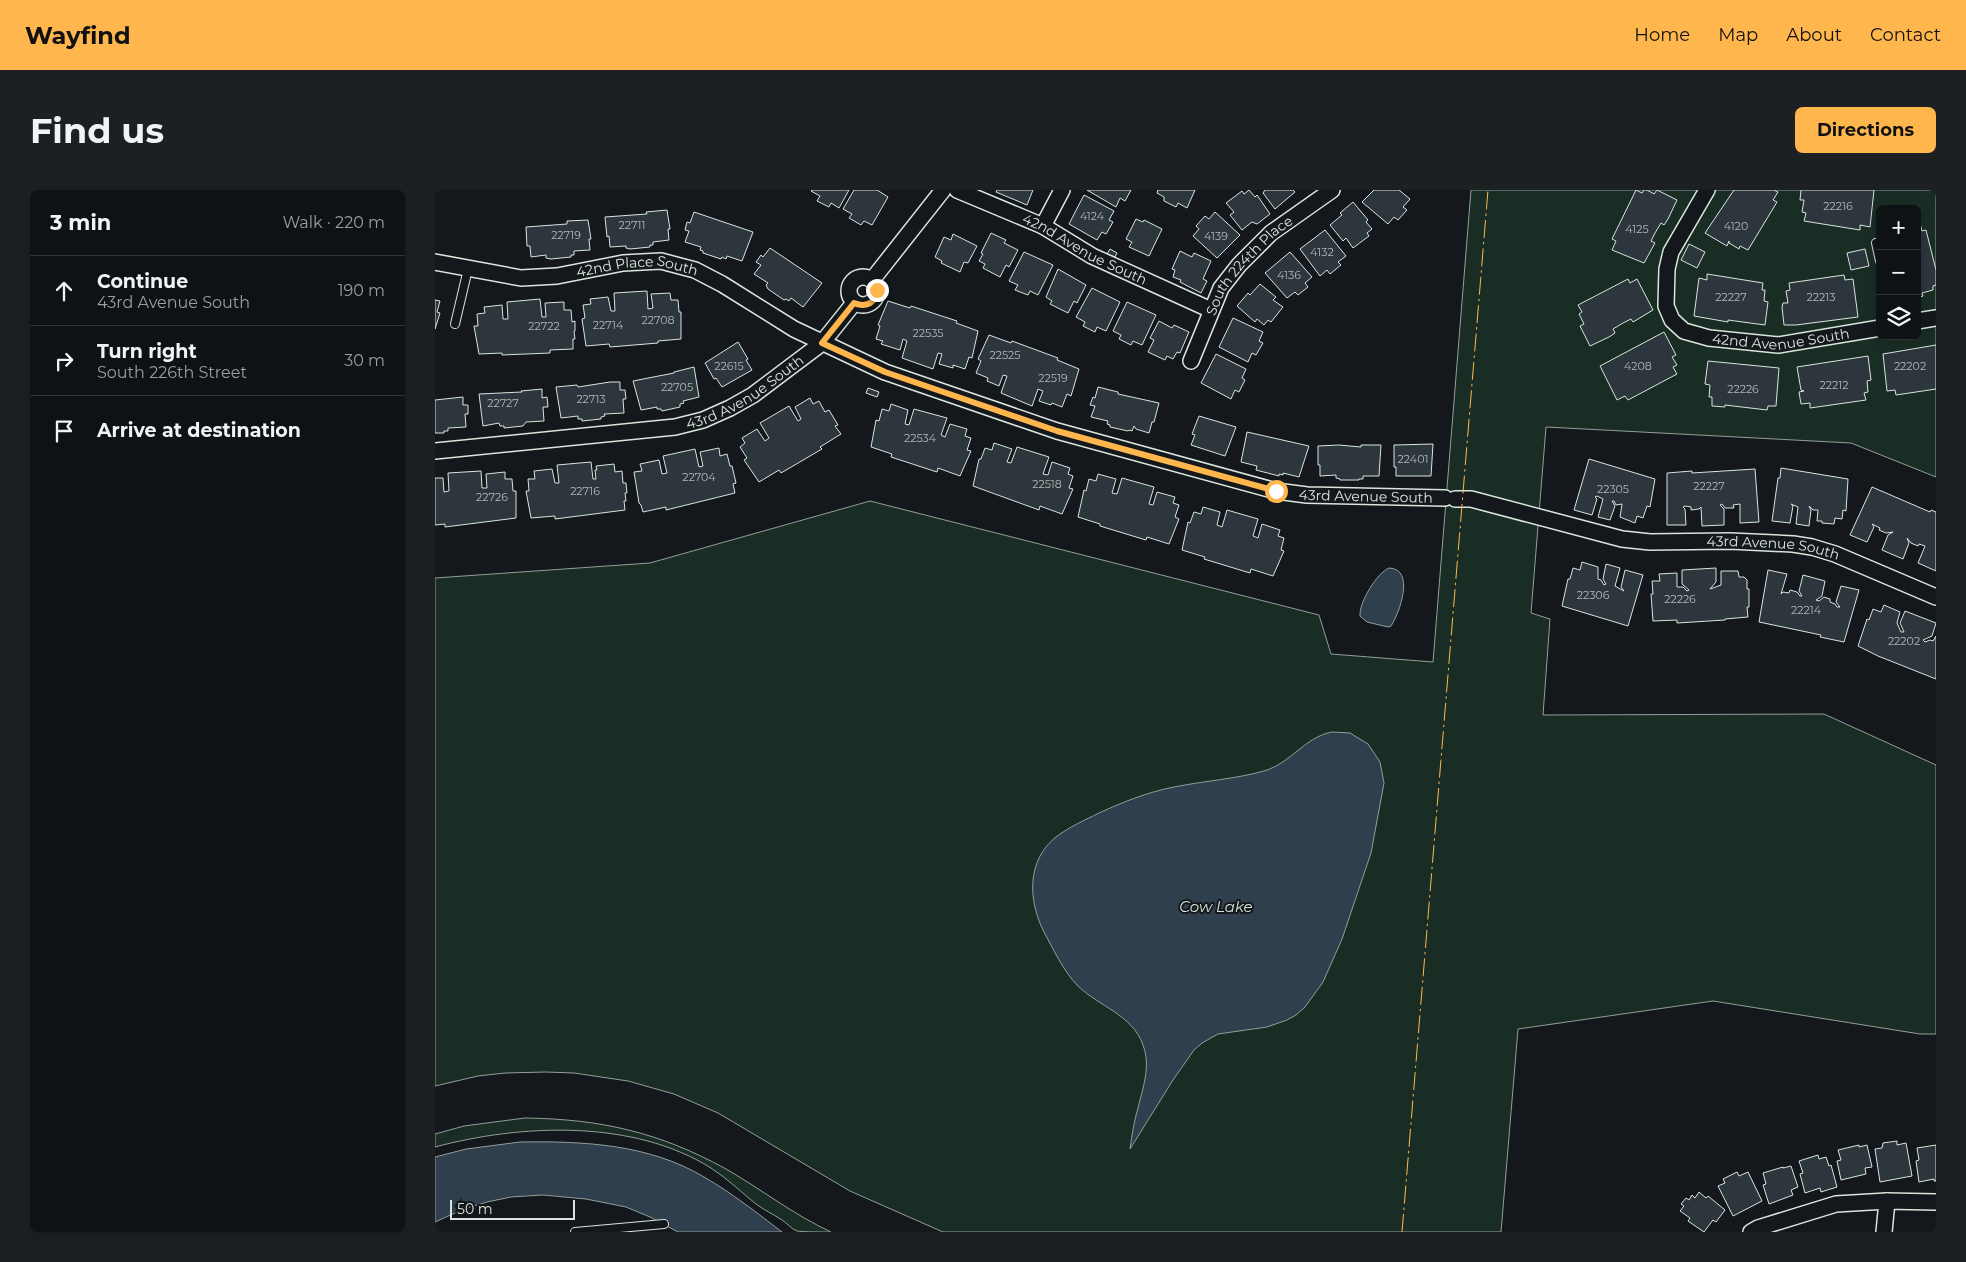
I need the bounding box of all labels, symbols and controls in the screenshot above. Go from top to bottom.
text: Wayfind [25,21,131,50]
text: Home [1634,24,1690,46]
text: Map [1718,24,1758,46]
text: About [1786,24,1842,46]
text: Contact [1870,24,1941,46]
button: Directions [1795,107,1936,153]
text: Find us [30,109,164,152]
house number: 22216 [1823,199,1853,213]
map controls [1876,205,1921,340]
button: + [1876,205,1921,250]
street label: 42nd Avenue South [1020,209,1150,289]
house number: 4124 [1080,209,1105,223]
text: 3 min [50,210,111,235]
street label: South 224th Place [1202,212,1296,318]
text: Walk · 220 m [282,213,385,232]
house number: 22711 [618,218,646,232]
house number: 4120 [1724,219,1748,233]
house number: 4125 [1625,222,1649,236]
house number: 22719 [551,228,581,242]
house number: 4139 [1204,229,1228,243]
house number: 4132 [1310,245,1334,259]
button: − [1876,250,1921,295]
street label: 42nd Place South [574,251,700,281]
house number: 4136 [1277,268,1301,282]
text: Continue [97,270,188,293]
icon: ahead [50,277,78,305]
route end [866,279,889,302]
text: 190 m [338,281,385,300]
house number: 22227 [1715,290,1747,304]
house number: 22213 [1807,290,1835,304]
text: 43rd Avenue South [97,293,250,312]
button: layers [1876,295,1921,340]
house number: 22708 [641,313,675,327]
house number: 22714 [593,318,624,332]
house number: 22722 [528,319,560,333]
street label: 42nd Avenue South [1711,324,1851,354]
house number: 22535 [913,326,944,340]
text: Turn right [97,340,197,363]
icon: right [50,347,78,375]
house number: 22525 [989,348,1021,362]
text: 30 m [344,351,385,370]
street label: 43rd Avenue South [684,351,807,433]
house number: 22615 [714,359,744,373]
house number: 4208 [1624,359,1652,373]
house number: 22202 [1894,359,1926,373]
text: South 226th Street [97,363,247,382]
house number: 22519 [1038,371,1068,385]
house number: 22212 [1820,378,1848,392]
house number: 22705 [661,380,693,394]
house number: 22226 [1727,382,1759,396]
house number: 22713 [576,392,606,406]
house number: 22727 [487,396,519,410]
icon: arrive [50,417,78,445]
text: Arrive at destination [97,419,301,442]
house number: 22534 [904,431,937,445]
house number: 22401 [1398,452,1428,466]
house number: 22704 [682,470,716,484]
house number: 22518 [1032,477,1062,491]
house number: 22227 [1693,479,1725,493]
route start [1265,480,1288,503]
house number: 22305 [1597,482,1629,496]
house number: 22716 [570,484,600,498]
street label: 43rd Avenue South [1298,485,1433,507]
house number: 22726 [476,490,508,504]
street label: 43rd Avenue South [1706,532,1842,564]
house number: 22306 [1577,588,1610,602]
house number: 22226 [1664,592,1696,606]
house number: 22214 [1791,603,1822,617]
house number: 22202 [1888,634,1920,648]
water label: Cow Lake [1179,897,1253,916]
scale bar [450,1197,575,1220]
text: 50 m [457,1200,493,1218]

